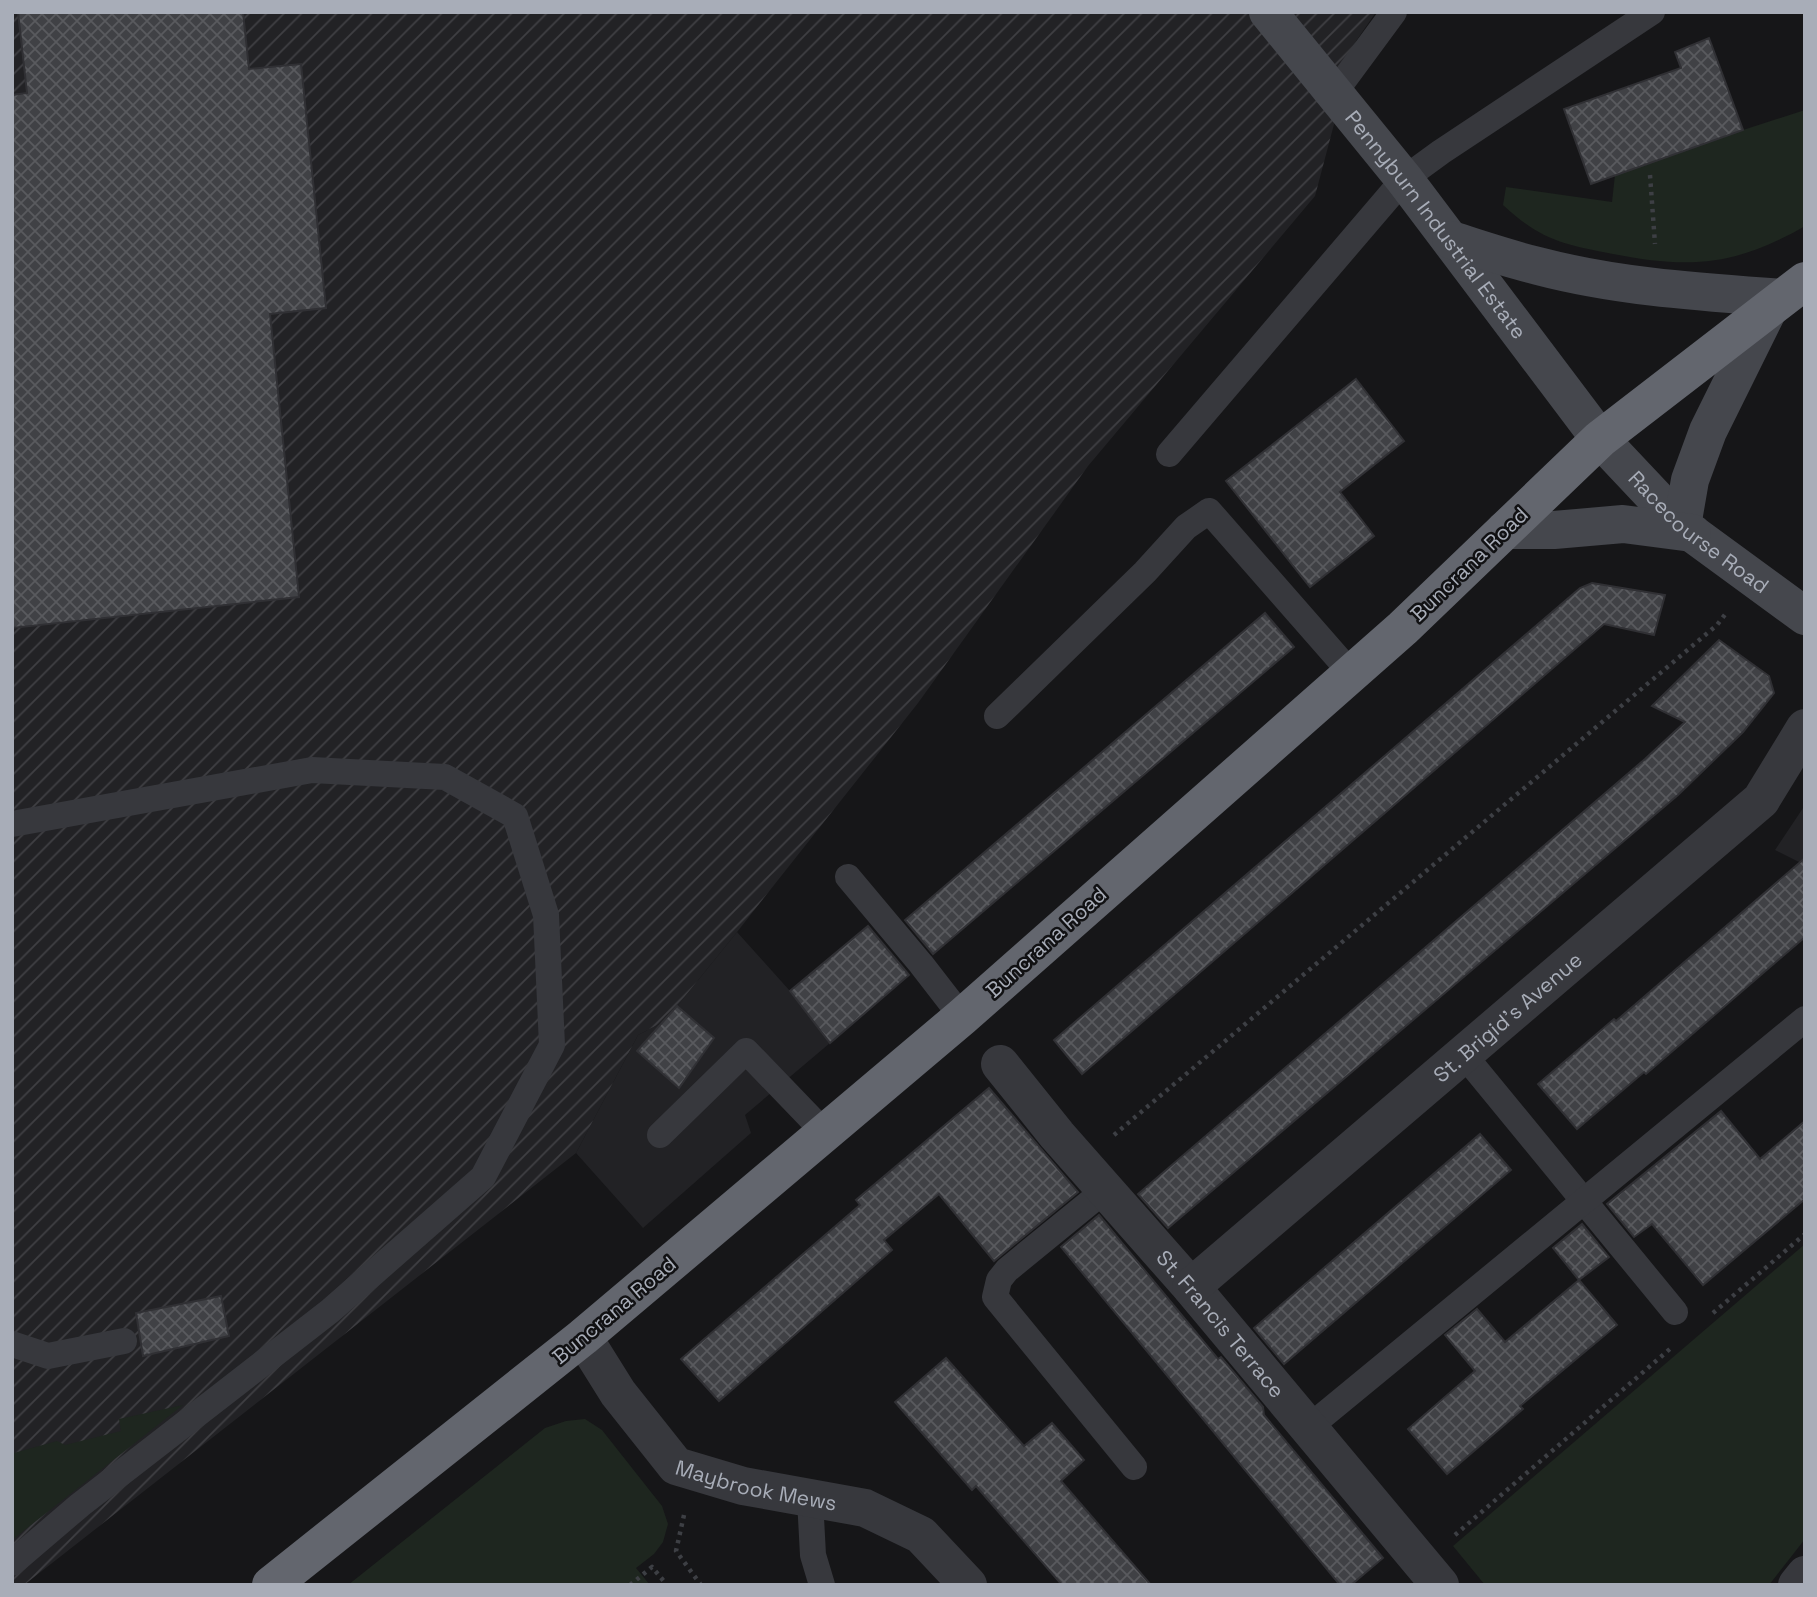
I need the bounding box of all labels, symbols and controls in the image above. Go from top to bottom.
street label: Pennyburn Industrial Estate [1340,104,1533,344]
street label: Racecourse Road [1623,464,1775,599]
street label: Buncrana Road [1404,501,1534,627]
street label: Buncrana Road [980,881,1112,1003]
street label: St. Brigid's Avenue [1427,946,1587,1088]
street label: St. Francis Terrace [1151,1244,1291,1403]
street label: Buncrana Road [546,1250,682,1370]
street label: Maybrook Mews [672,1453,839,1516]

